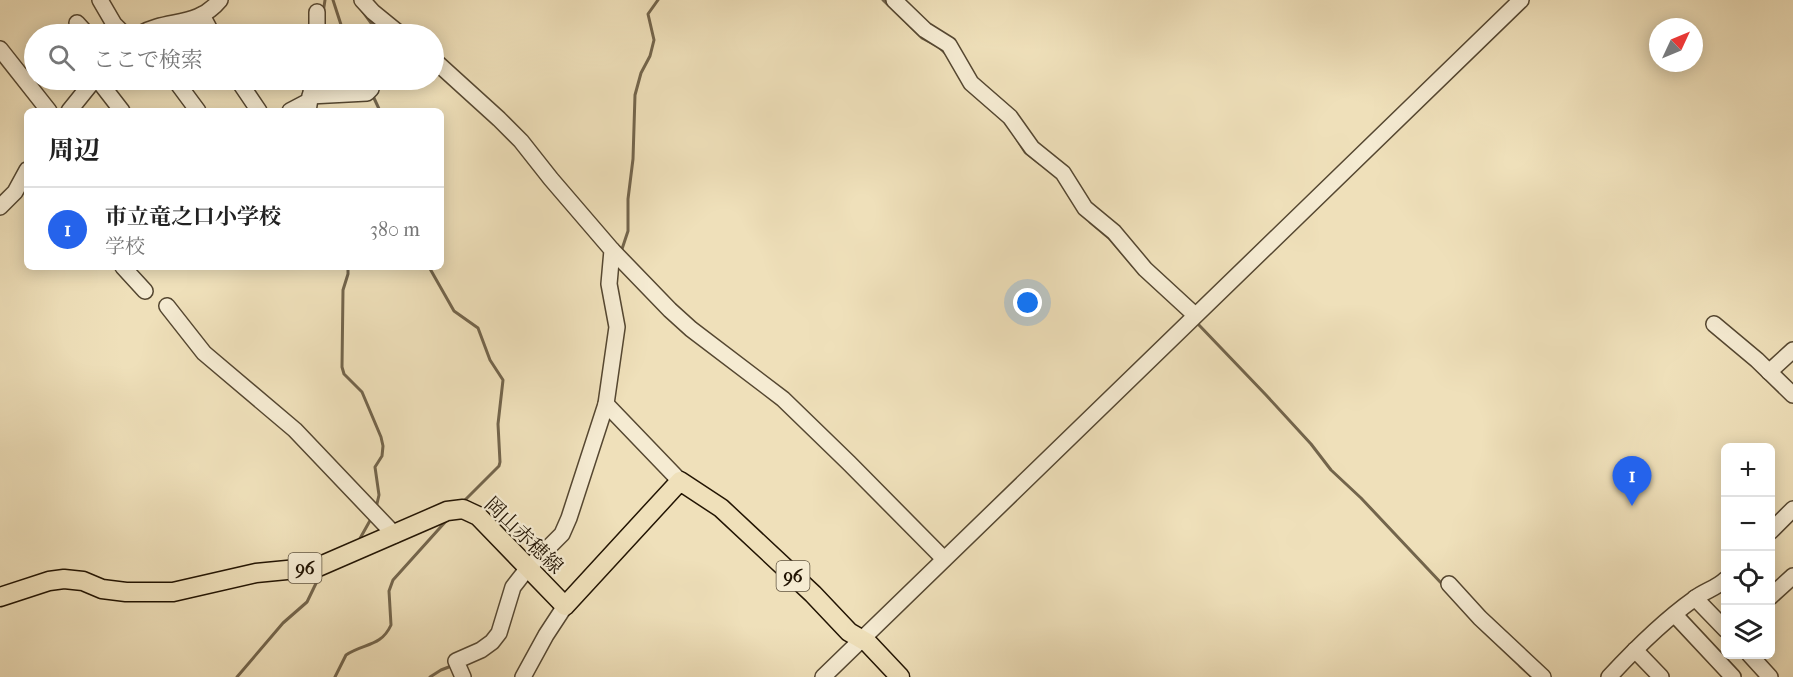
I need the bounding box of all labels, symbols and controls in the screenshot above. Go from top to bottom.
north arrow [1649,18,1703,72]
search box [24,24,444,90]
icon: search [45,41,78,74]
text: ここで検索 [93,47,203,73]
text: 周辺 [48,135,100,166]
text: 市立竜之口小学校 [105,204,281,230]
text: 1 [64,218,71,241]
text: 380 m [370,218,420,241]
text: 学校 [105,235,145,258]
your location [1013,288,1042,317]
map controls [1721,443,1775,659]
button: + [1721,443,1775,497]
pin: 1 [1612,456,1652,506]
street label: 岡山赤穂線 [480,492,568,578]
button: − [1721,497,1775,551]
button: locate [1721,551,1775,605]
road number: 96 [288,553,322,583]
road number: 96 [776,561,810,591]
button: layers [1721,605,1775,659]

